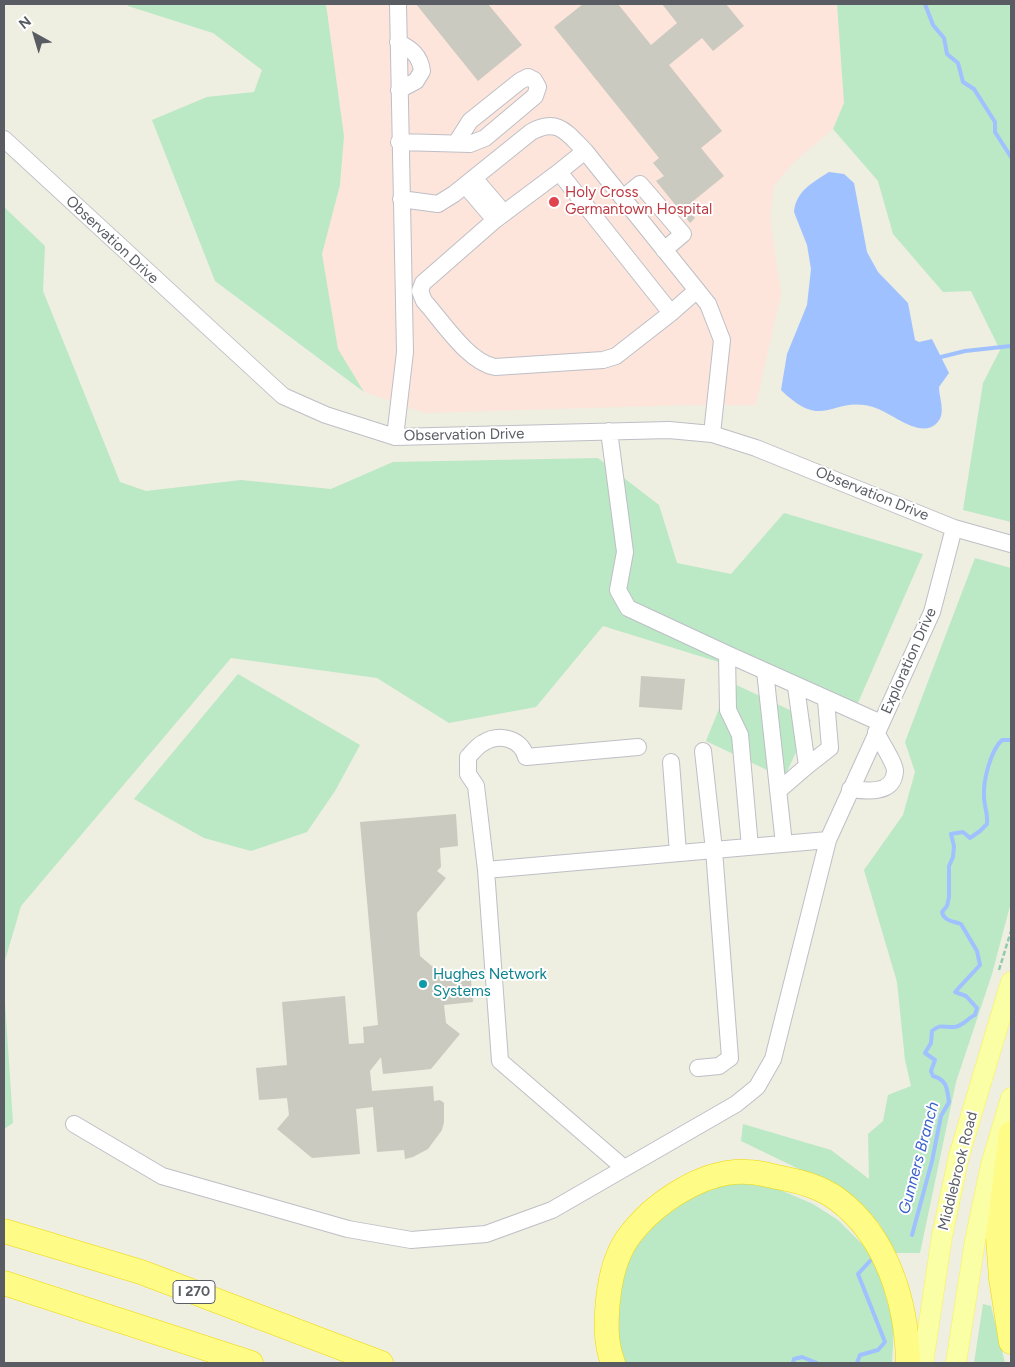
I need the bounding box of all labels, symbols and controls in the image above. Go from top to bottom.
north arrow [10,10,60,60]
text: N [16,13,35,33]
place label: Holy Cross Germantown Hospital [565,184,712,219]
street label: Observation Drive [62,192,162,288]
marker: Holy Cross Germantown Hospital [547,195,561,209]
street label: Observation Drive [404,425,524,445]
street label: Observation Drive [813,463,931,525]
street label: Exploration Drive [878,605,940,717]
place label: Hughes Network Systems [433,966,547,1001]
marker: Hughes Network Systems [417,978,429,990]
water label: Gunners Branch [895,1100,943,1216]
street label: Middlebrook Road [935,1110,981,1232]
road number: I 270 [173,1280,215,1304]

